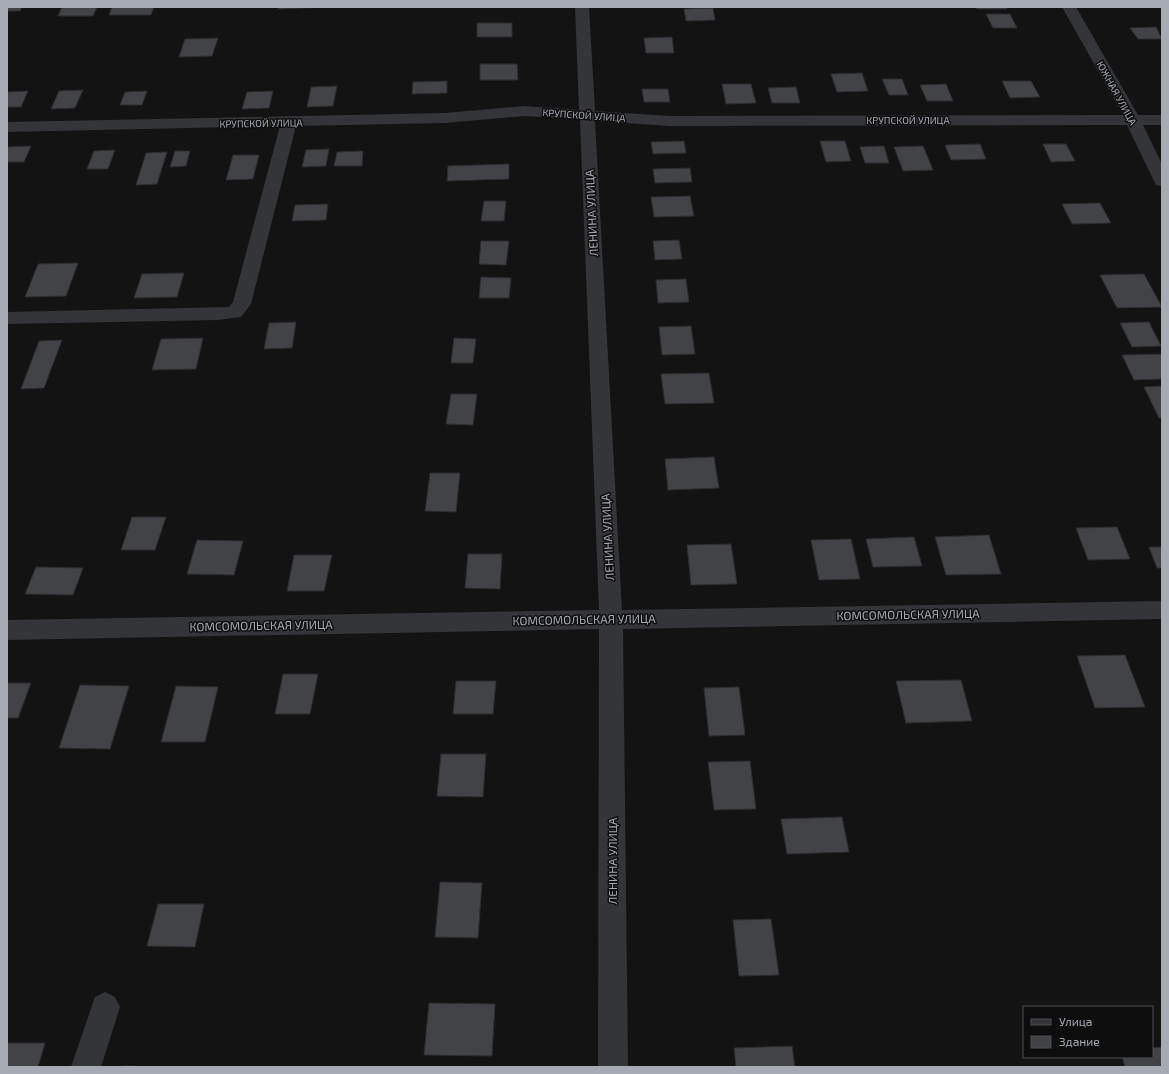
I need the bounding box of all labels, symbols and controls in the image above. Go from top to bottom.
street label: ЮЖНАЯ УЛИЦА [1094,59,1140,128]
street label: КРУПСКОЙ УЛИЦА [542,106,627,124]
street label: КРУПСКОЙ УЛИЦА [866,114,950,126]
street label: КРУПСКОЙ УЛИЦА [219,116,304,130]
street label: ЛЕНИНА УЛИЦА [582,169,600,257]
street label: ЛЕНИНА УЛИЦА [598,493,616,581]
street label: КОМСОМОЛЬСКАЯ УЛИЦА [836,606,980,622]
street label: КОМСОМОЛЬСКАЯ УЛИЦА [512,611,656,627]
street label: КОМСОМОЛЬСКАЯ УЛИЦА [189,617,333,633]
street label: ЛЕНИНА УЛИЦА [605,817,619,905]
legend [1023,1006,1153,1058]
text: Улица [1059,1014,1092,1028]
text: Здание [1059,1034,1100,1048]

